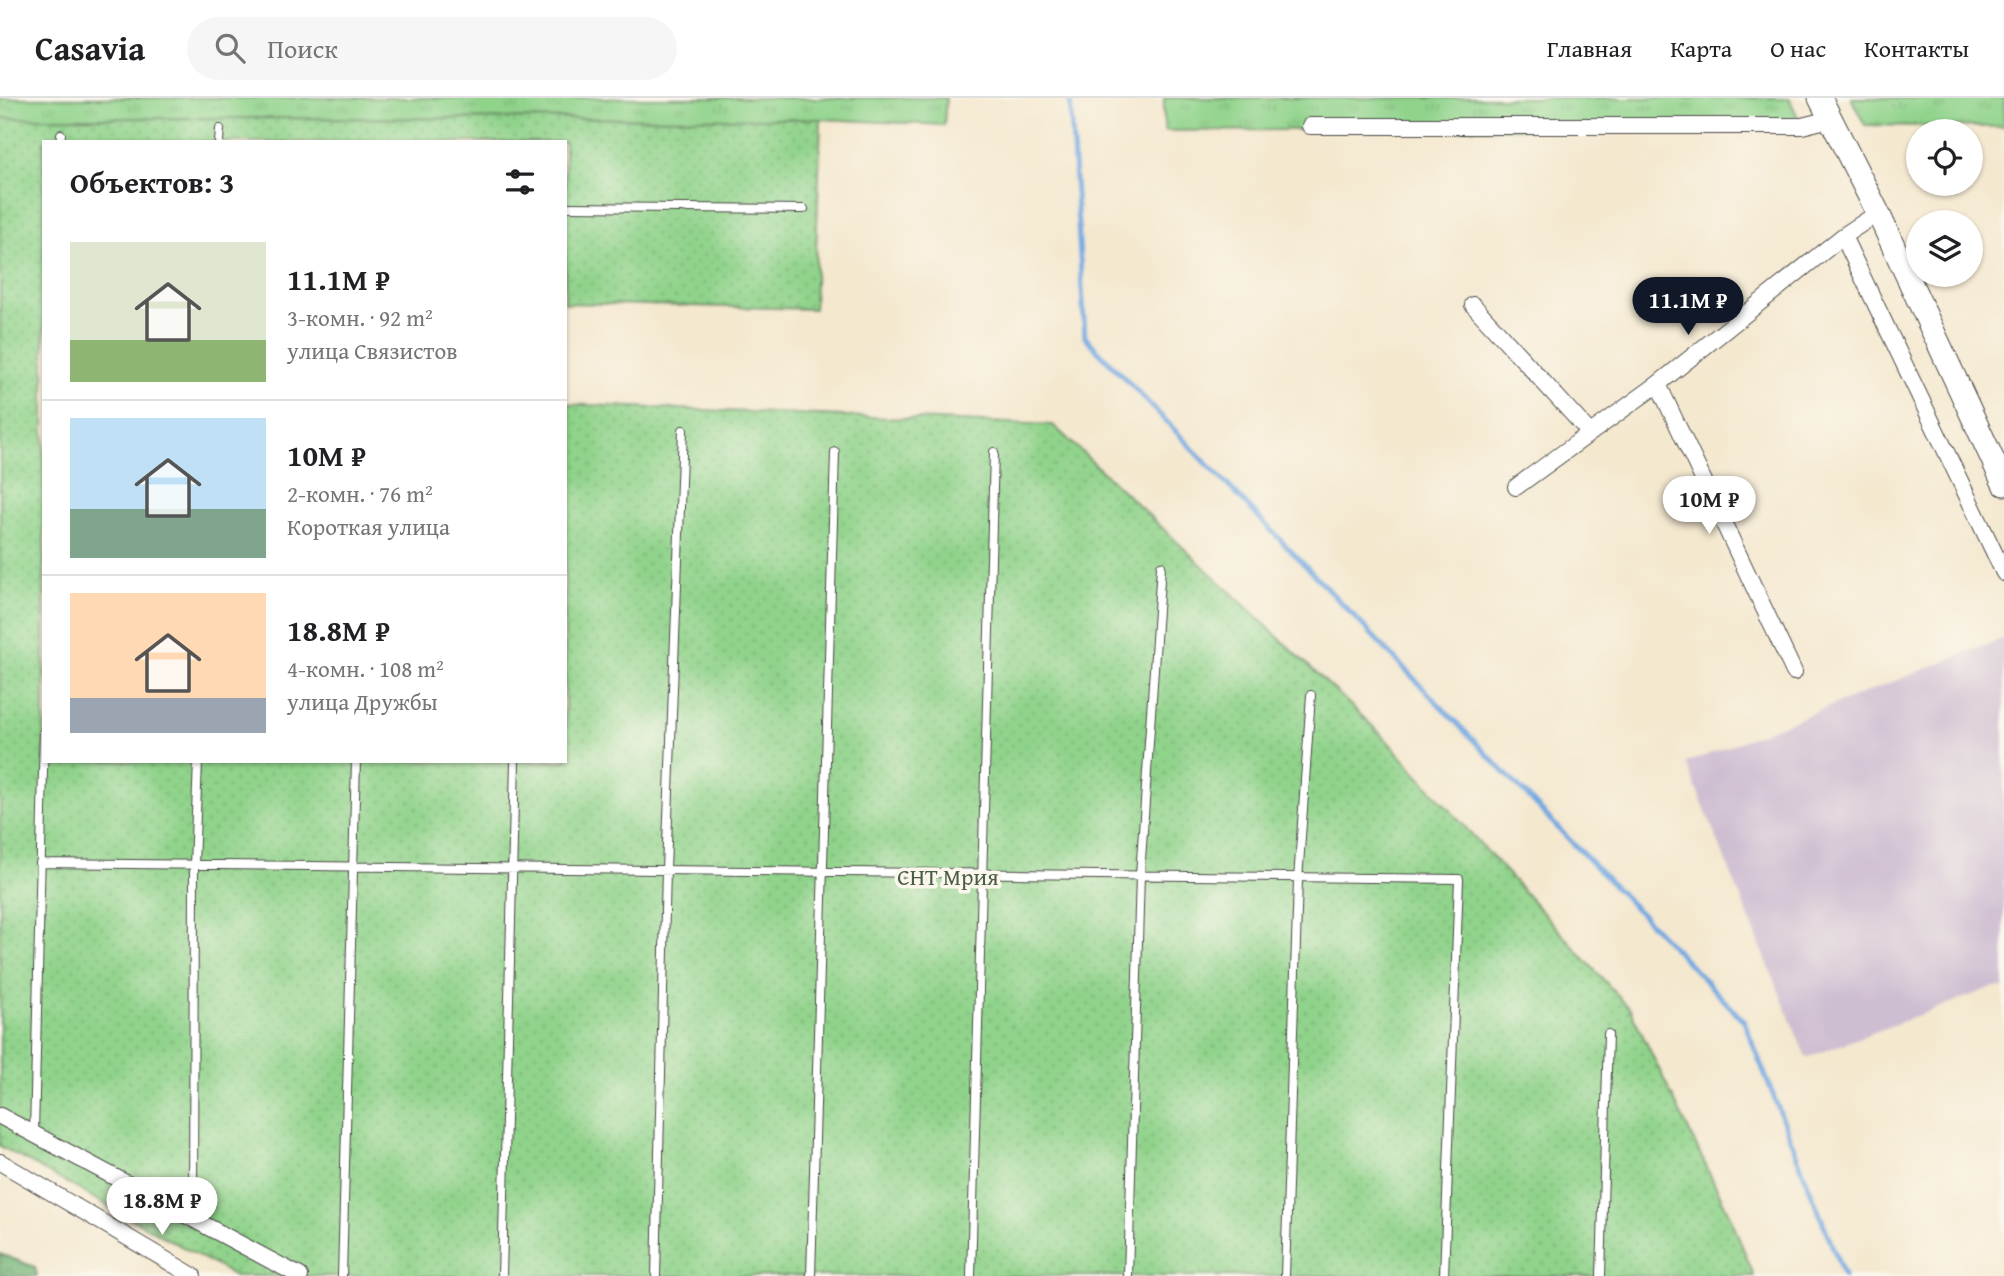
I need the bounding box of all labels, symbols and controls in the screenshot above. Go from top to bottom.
search box [187,17,677,80]
text: Casavia [35,24,145,72]
icon: search [211,29,249,67]
text: Поиск [267,29,338,68]
text: Главная [1547,31,1632,66]
text: Карта [1670,31,1732,66]
text: О нас [1770,31,1826,66]
text: Контакты [1864,31,1969,66]
map controls [1906,119,1983,287]
button: locate [1906,119,1983,196]
text: Объектов: 3 [70,160,234,204]
icon: filters [501,163,539,201]
button: layers [1906,210,1983,287]
text: 11.1M ₽ [287,257,390,301]
icon: home [126,270,210,354]
pin: 11.1M ₽ [1623,278,1753,337]
text: 11.1M ₽ [1648,283,1728,316]
text: 3-комн. · 92 m² [287,301,433,334]
text: улица Связистов [287,334,457,367]
text: 10M ₽ [287,433,366,477]
icon: home [126,446,210,530]
pin: 10M ₽ [1660,476,1758,536]
text: 2-комн. · 76 m² [287,477,433,510]
text: 10M ₽ [1679,482,1739,515]
text: Короткая улица [287,510,450,543]
text: 18.8M ₽ [287,608,390,652]
icon: home [126,621,210,705]
text: 4-комн. · 108 m² [287,652,444,685]
text: улица Дружбы [287,685,438,718]
park label: СНТ Мрия [897,860,999,893]
pin: 18.8M ₽ [97,1178,227,1237]
text: 18.8M ₽ [122,1183,202,1216]

